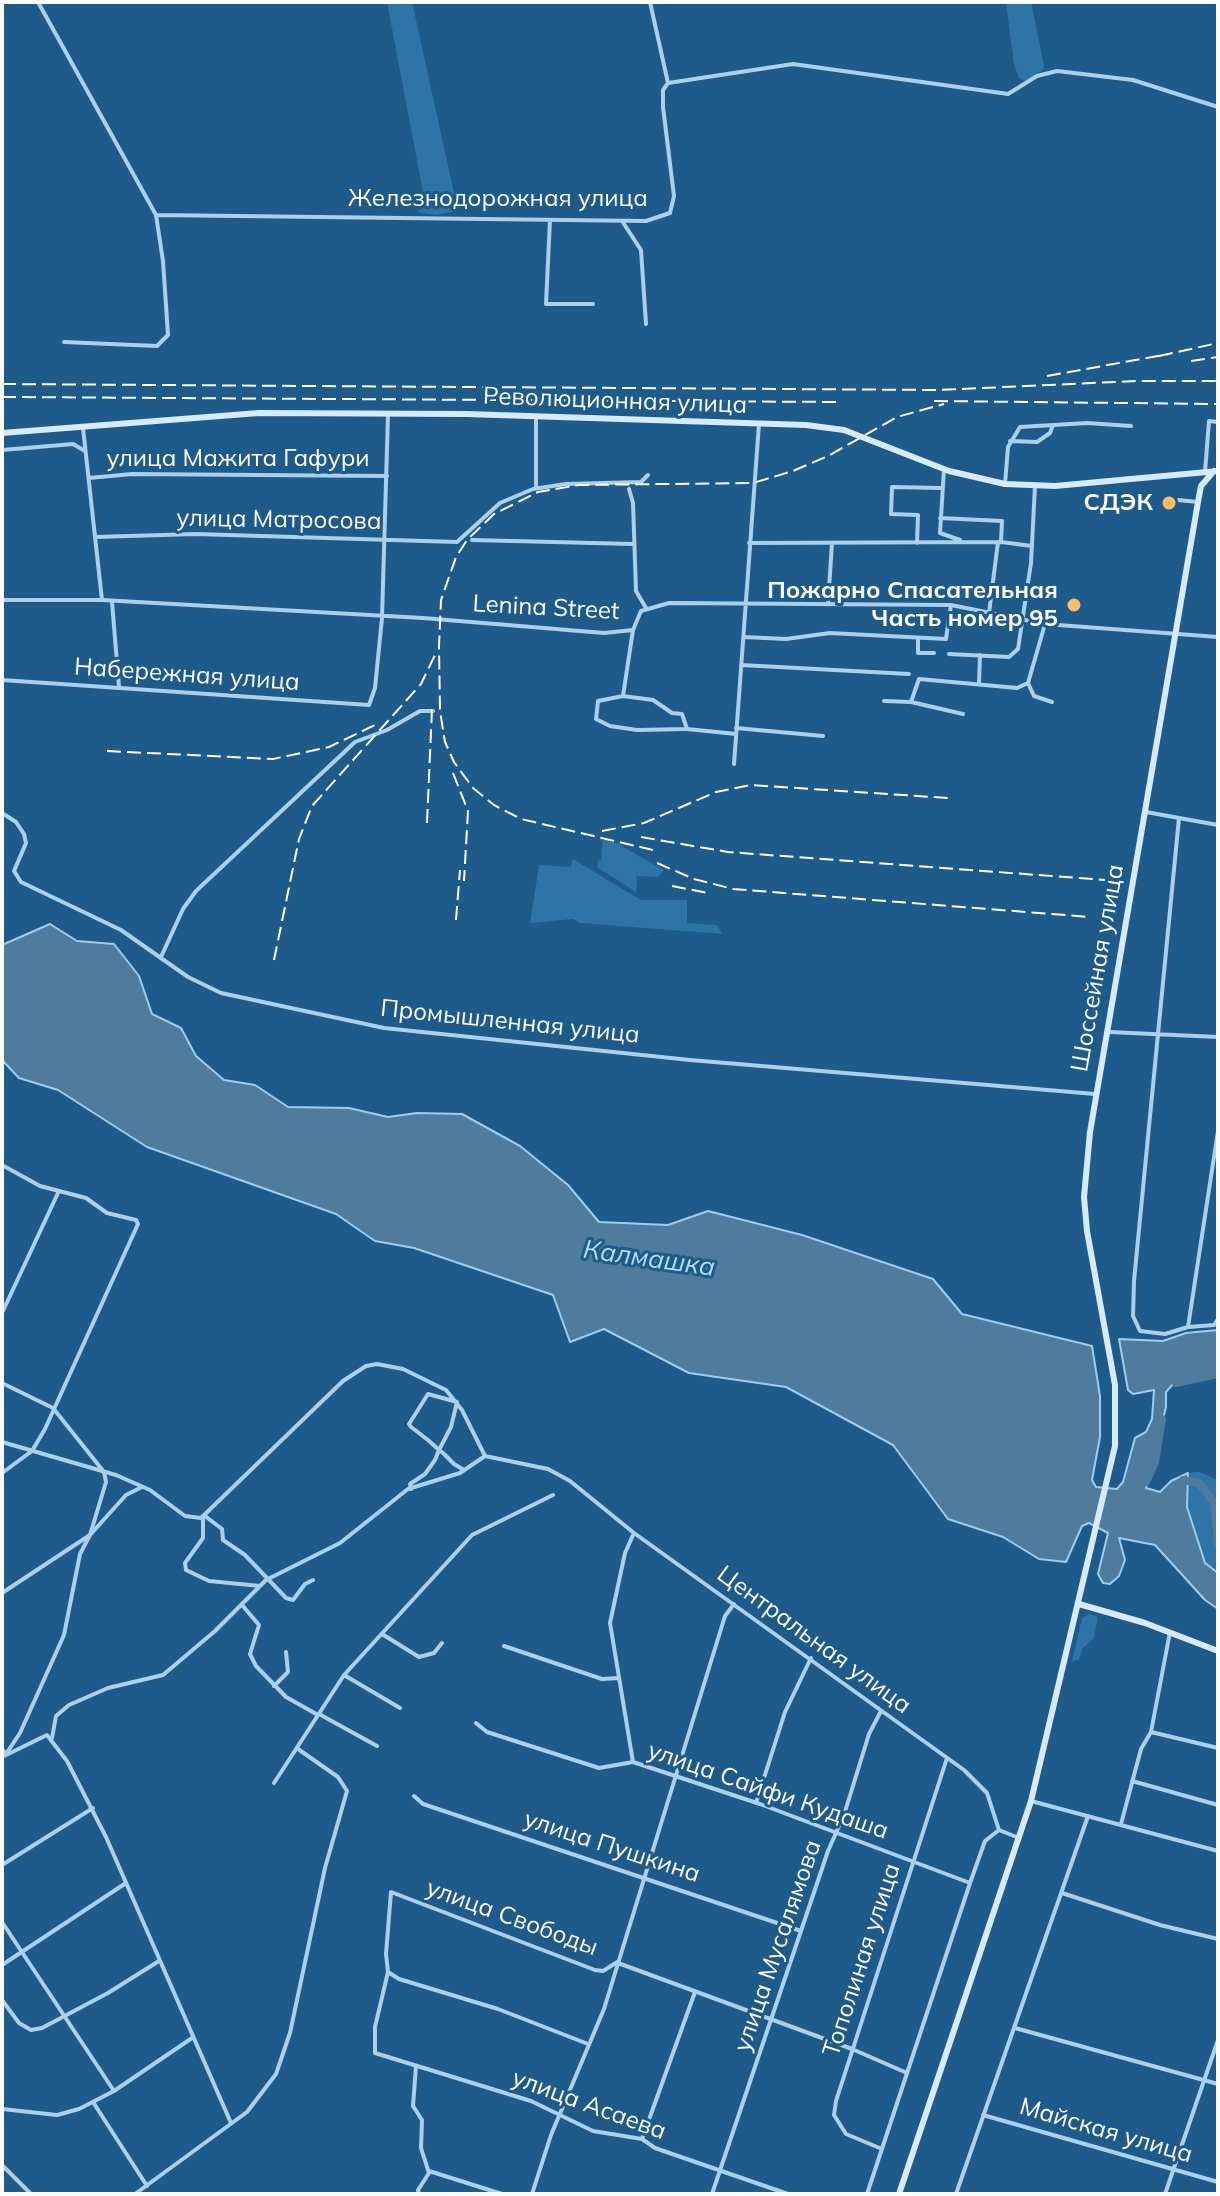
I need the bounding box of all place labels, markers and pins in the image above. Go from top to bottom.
place label: СДЭК [1084,489,1153,517]
marker: СДЭК [1160,494,1178,512]
place label: Пожарно Спасательная Часть номер 95 [767,577,1058,633]
marker: Пожарно Спасательная Часть номер 95 [1065,596,1083,614]

